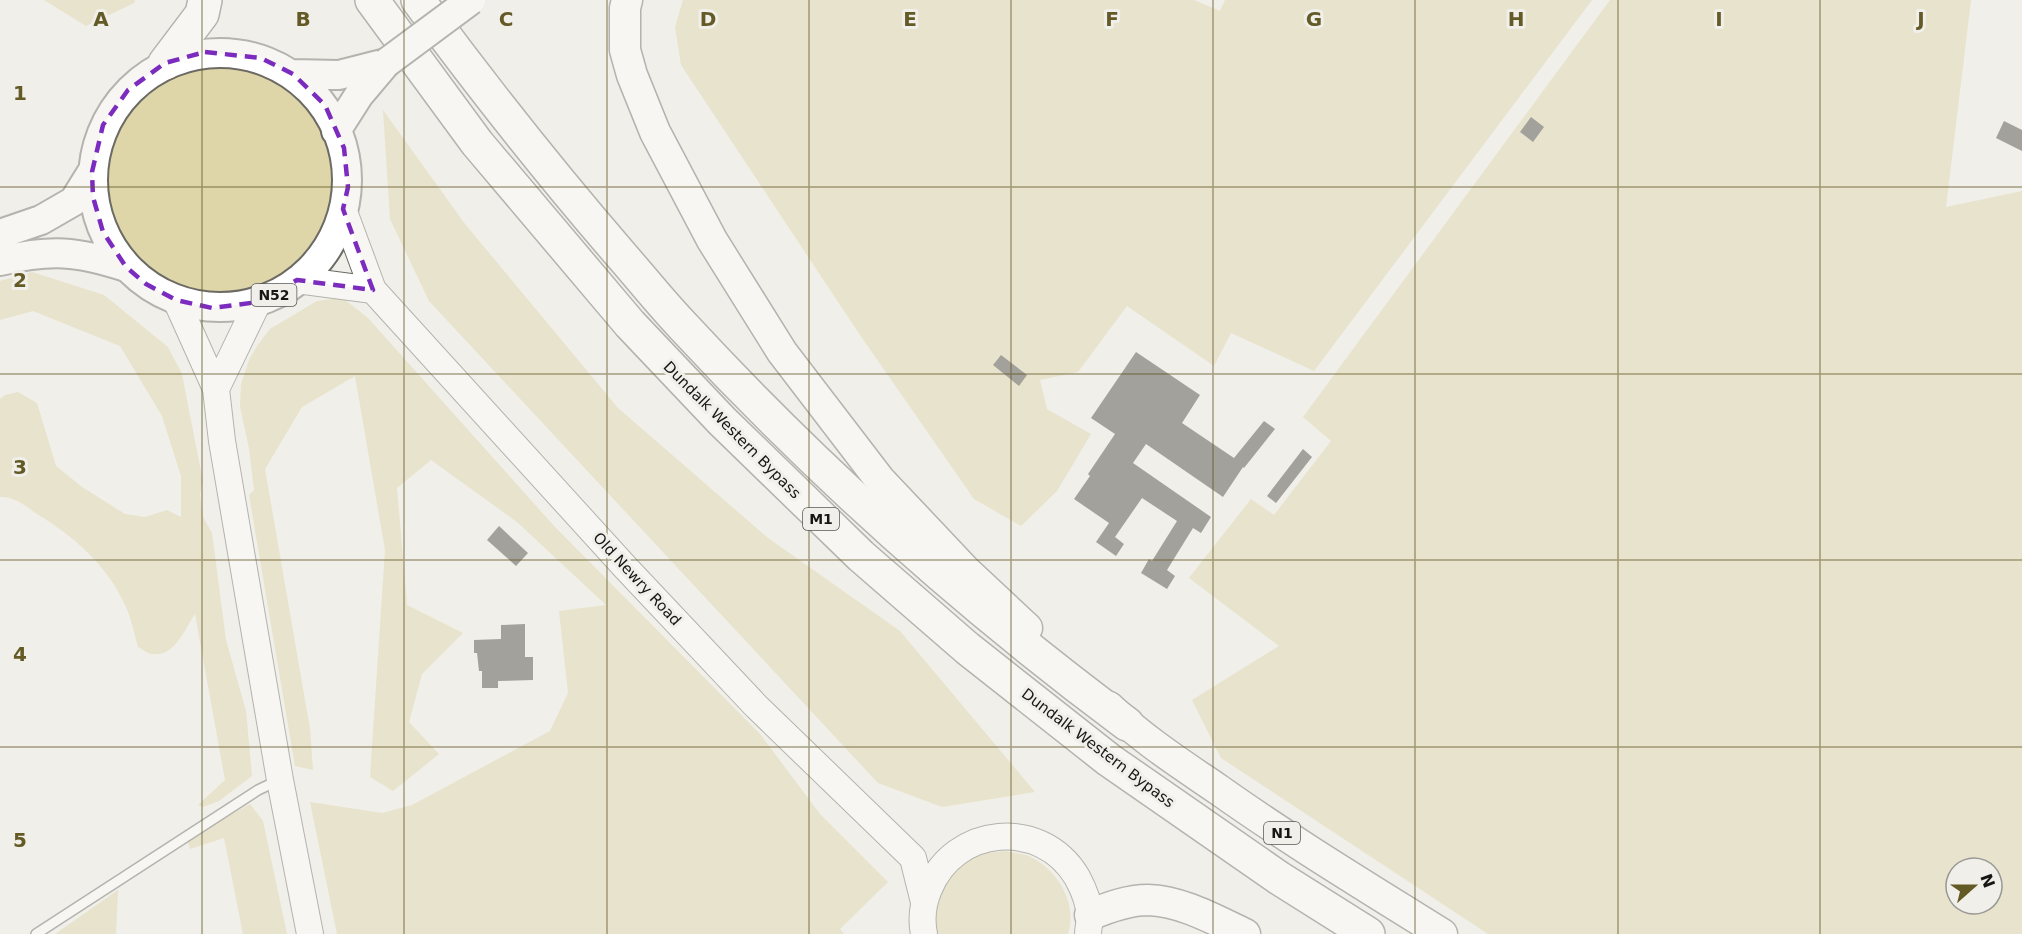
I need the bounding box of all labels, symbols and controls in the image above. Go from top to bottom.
text: A [93,7,109,31]
text: B [295,7,311,31]
text: C [499,7,513,31]
text: D [700,7,716,31]
text: E [903,7,917,31]
text: F [1105,7,1119,31]
text: G [1306,7,1322,31]
text: H [1508,7,1524,31]
text: I [1715,7,1723,31]
text: J [1915,7,1925,31]
text: 1 [13,81,27,105]
text: 2 [13,268,27,292]
road number: N52 [252,284,296,306]
street label: Dundalk Western Bypass [660,358,804,502]
text: 3 [13,455,27,479]
road number: M1 [803,508,839,530]
street label: Old Newry Road [589,529,685,629]
text: 4 [13,642,27,666]
street label: Dundalk Western Bypass [1018,685,1178,811]
road number: N1 [1264,822,1300,844]
text: 5 [13,828,27,852]
north arrow [1944,856,2004,916]
text: N [1976,871,1999,890]

